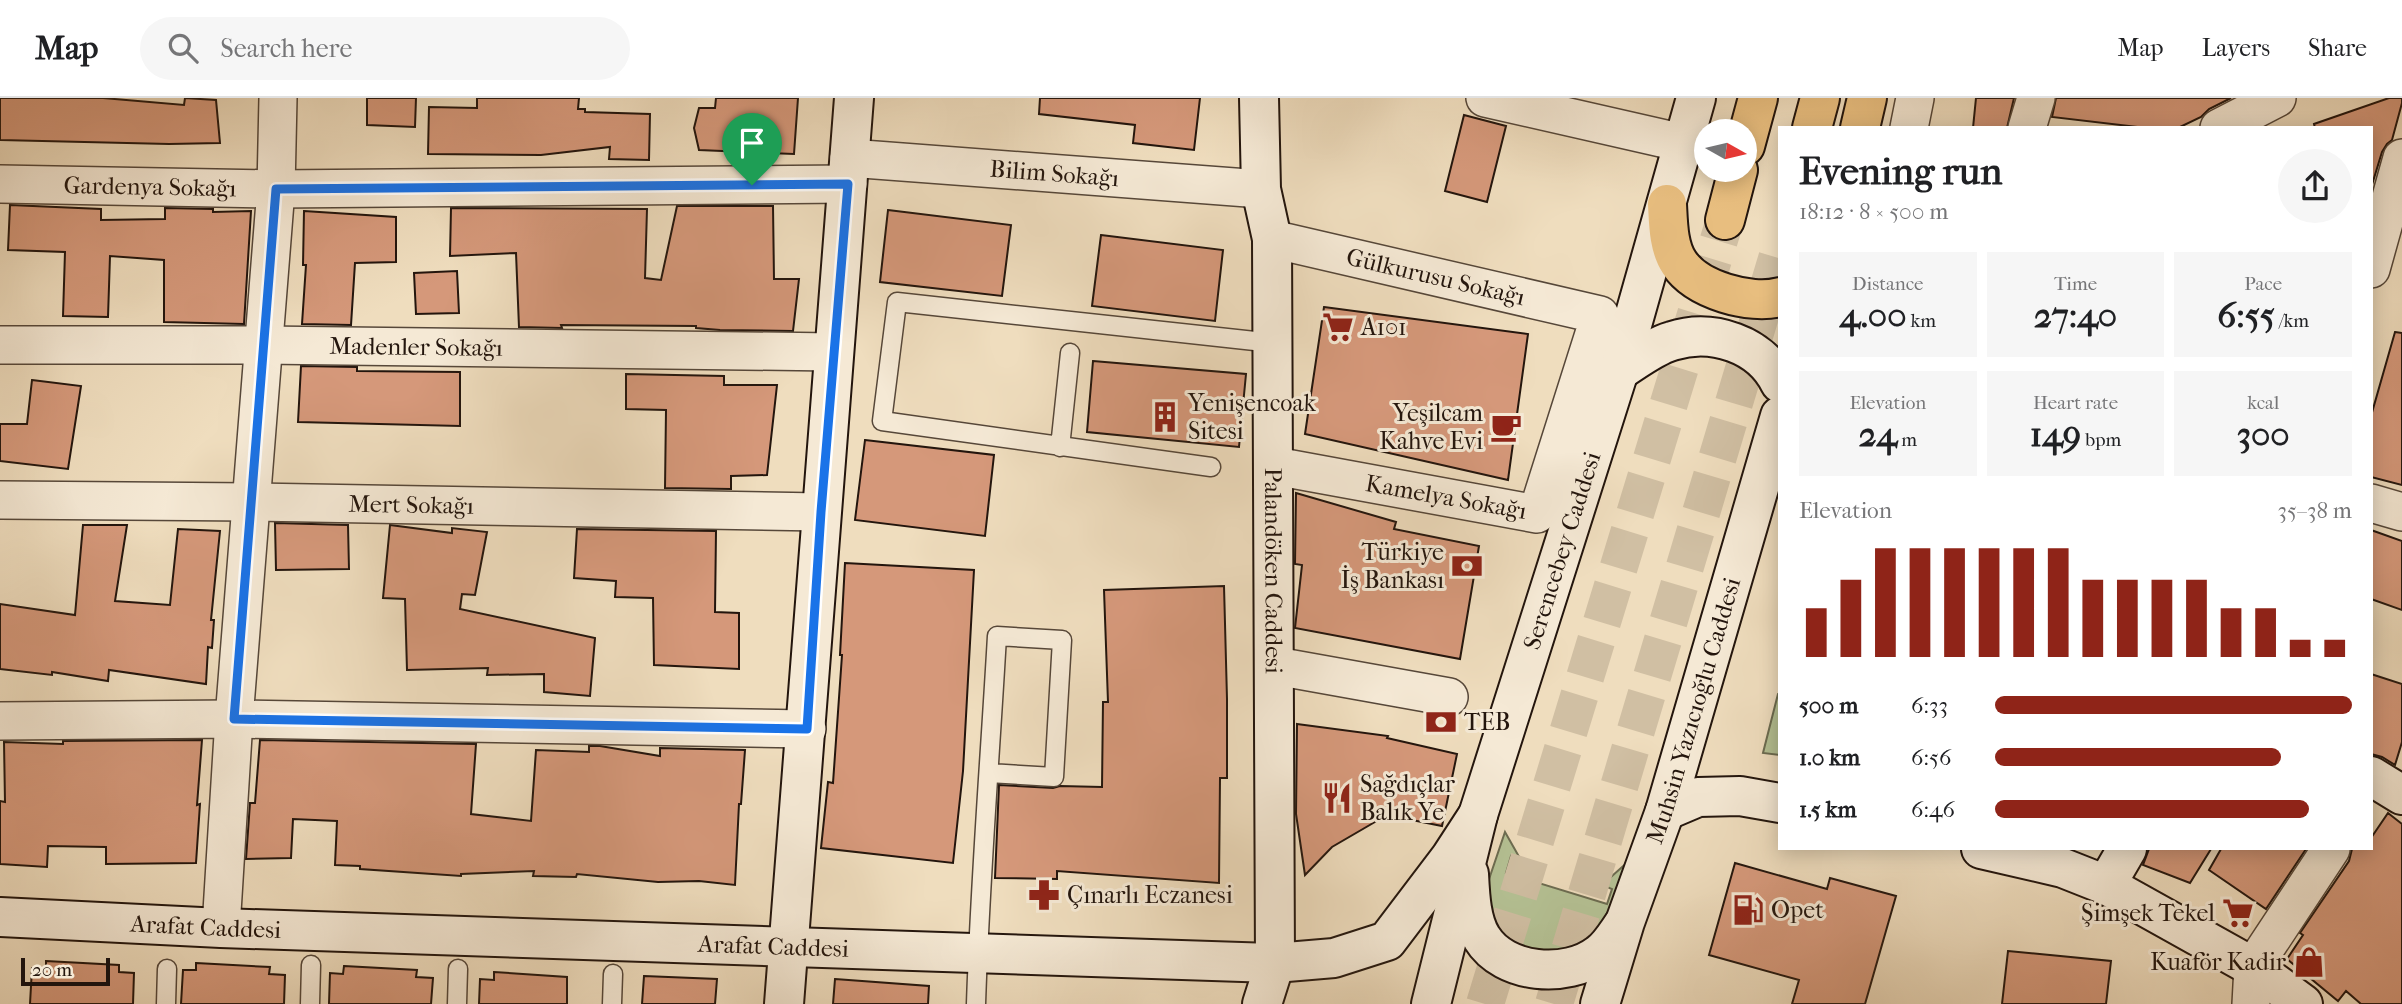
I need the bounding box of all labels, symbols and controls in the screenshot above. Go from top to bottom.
search box [140,17,630,80]
text: Map [35,29,98,68]
icon: search [164,29,202,67]
text: Search here [220,33,352,64]
text: Map [2118,34,2164,62]
text: Layers [2202,34,2270,62]
text: Share [2308,34,2367,62]
pin [722,113,782,185]
north arrow [1694,119,1757,182]
map controls [1694,119,1757,182]
icon: arrive [733,124,771,162]
text: Evening run [1799,149,2002,194]
button: share [2278,149,2352,223]
street label: Bilim Sokağı [989,155,1120,192]
street label: Gardenya Sokağı [63,171,237,202]
text: 18:12 · 8 × 500 m [1799,198,1949,225]
street label: Gülkurusu Sokağı [1344,243,1528,311]
text: Distance [1852,273,1924,295]
text: Time [2054,273,2097,295]
text: Pace [2244,273,2282,295]
text: 4.00 [1840,295,1906,336]
text: 27:40 [2034,295,2117,336]
text: 6:55 [2217,295,2275,336]
supermarket icon: A101 [1321,310,1355,344]
text: km [1906,310,1936,332]
text: /km [2275,310,2309,332]
place label: A101 [1360,313,1407,341]
street label: Madenler Sokağı [329,332,503,362]
place label: Yenişencoak Sitesi [1187,389,1316,445]
text: Elevation [1849,392,1926,414]
text: Heart rate [2033,392,2118,414]
text: kcal [2247,392,2279,414]
place label: Yeşilcam Kahve Evi [1379,399,1483,455]
building icon: Yenişencoak Sitesi [1148,400,1182,434]
cafe icon: Yeşilcam Kahve Evi [1489,410,1523,444]
text: 24 [1859,414,1897,455]
text: 149 [2030,414,2081,455]
text: 300 [2237,414,2290,455]
text: m [1897,429,1917,451]
text: bpm [2081,429,2121,451]
street label: Serencebey Caddesi [1517,448,1606,653]
street label: Palandöken Caddesi [1259,468,1288,674]
street label: Kamelya Sokağı [1363,469,1529,525]
street label: Mert Sokağı [348,490,474,520]
text: Elevation [1799,497,1892,524]
text: 35–38 m [2278,497,2352,524]
place label: Türkiye İş Bankası [1341,538,1444,595]
bank icon: Türkiye İş Bankası [1450,549,1484,583]
street label: Muhsin Yazıcıoğlu Caddesi [1640,574,1746,848]
text: 500 m [1799,692,1858,719]
text: 6:33 [1911,692,1948,719]
bank icon: TEB [1424,705,1458,739]
place label: TEB [1464,708,1510,736]
text: 1.0 km [1799,744,1860,771]
text: 6:56 [1911,744,1951,771]
place label: Sağdıçlar Balık Ye [1360,770,1456,826]
restaurant icon: Sağdıçlar Balık Ye [1320,781,1354,815]
text: 1.5 km [1799,796,1857,823]
text: 6:46 [1911,796,1955,823]
pharmacy icon: Çınarlı Eczanesi [1027,878,1061,912]
place label: Çınarlı Eczanesi [1067,881,1233,909]
fuel station icon: Opet [1731,893,1765,927]
place label: Opet [1771,896,1824,924]
supermarket icon: Şimşek Tekel [2221,896,2255,930]
place label: Şimşek Tekel [2081,899,2215,928]
street label: Arafat Caddesi [129,909,282,944]
street label: Arafat Caddesi [697,930,849,963]
shop icon: Kuaför Kadir [2292,945,2326,979]
place label: Kuaför Kadir [2150,948,2287,976]
scale bar [21,955,110,987]
text: 20 m [32,959,72,981]

